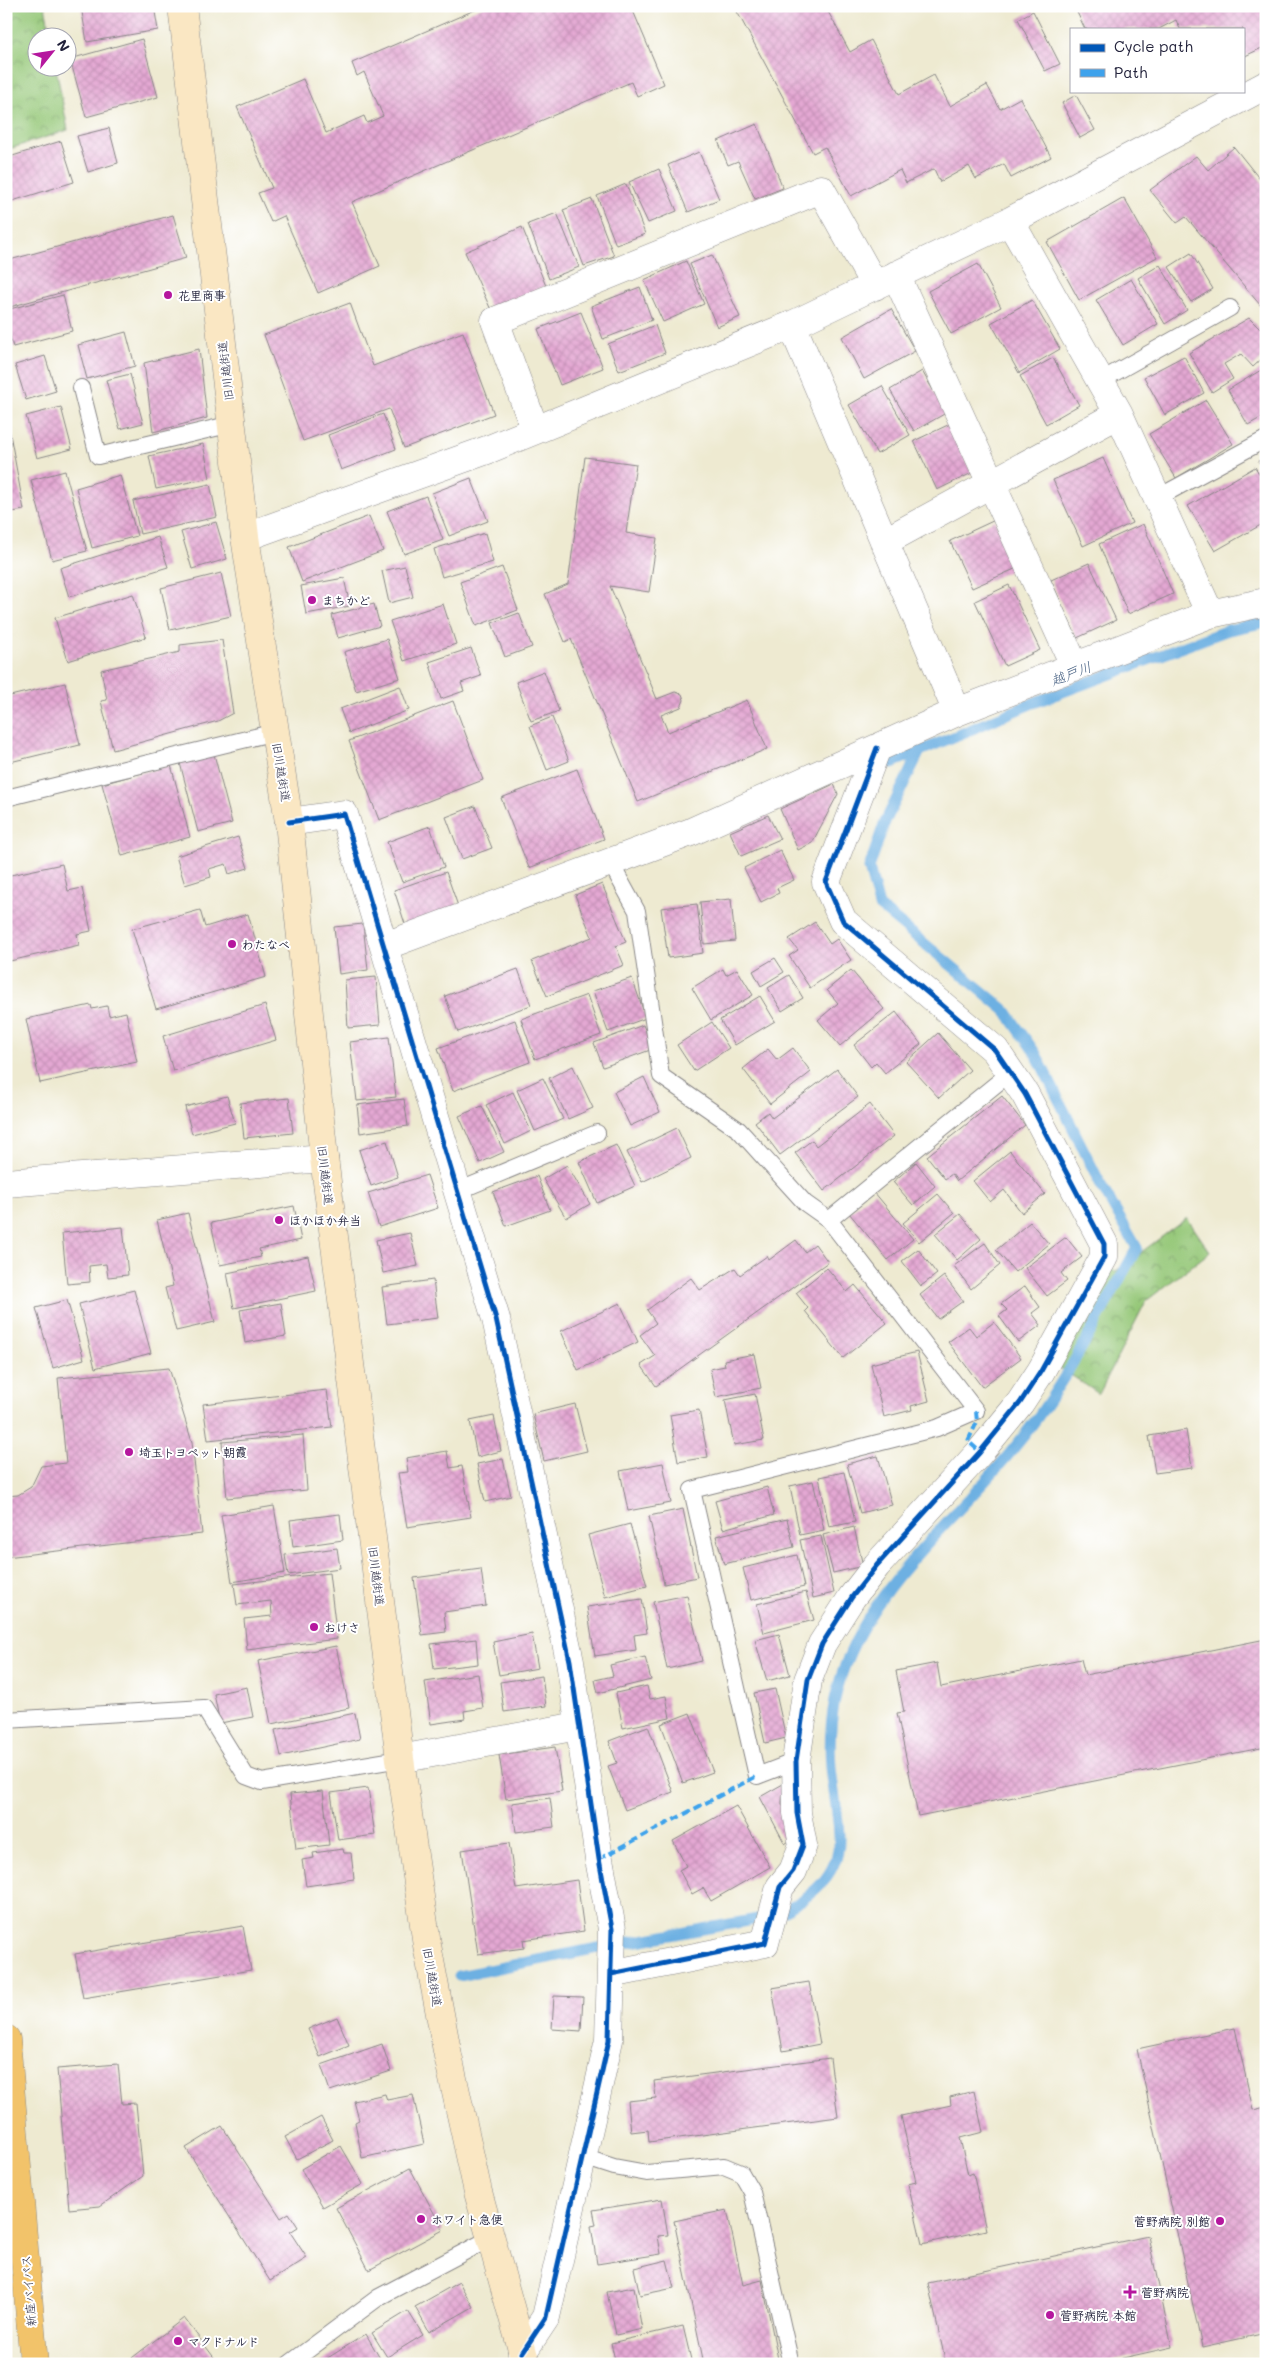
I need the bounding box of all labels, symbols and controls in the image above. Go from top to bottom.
north arrow [28,28,78,78]
legend [1070,28,1244,92]
text: N [53,36,75,55]
text: Cycle path [1114,36,1193,56]
text: Path [1114,62,1148,82]
place label: 花里商事 [178,287,226,303]
marker: 花里商事 [162,289,174,301]
street label: 旧川越街道 [213,340,237,402]
place label: まちかど [322,592,370,608]
marker: まちかど [306,594,318,606]
water label: 越戸川 [1047,657,1094,690]
street label: 旧川越街道 [269,741,295,803]
place label: わたなべ [242,936,290,952]
marker: わたなべ [226,938,238,950]
street label: 旧川越街道 [314,1144,338,1206]
place label: ほかほか弁当 [289,1212,361,1228]
marker: ほかほか弁当 [273,1214,285,1226]
place label: 埼玉トヨペット朝霞 [139,1444,247,1460]
marker: 埼玉トヨペット朝霞 [123,1446,135,1458]
street label: 旧川越街道 [365,1545,389,1607]
place label: おけさ [324,1619,360,1635]
marker: おけさ [308,1621,320,1633]
street label: 旧川越街道 [420,1946,446,2008]
place label: ホワイト急便 [431,2211,503,2227]
marker: ホワイト急便 [415,2213,427,2225]
place label: 菅野病院 別館 [1134,2213,1210,2229]
marker: 菅野病院 別館 [1214,2215,1226,2227]
street label: 新座バイパス [17,2255,39,2327]
place label: 菅野病院 [1141,2284,1189,2300]
marker: 菅野病院 [1123,2285,1137,2299]
place label: 菅野病院 本館 [1060,2307,1136,2323]
marker: 菅野病院 本館 [1044,2309,1056,2321]
place label: マクドナルド [188,2333,260,2349]
marker: マクドナルド [172,2335,184,2347]

